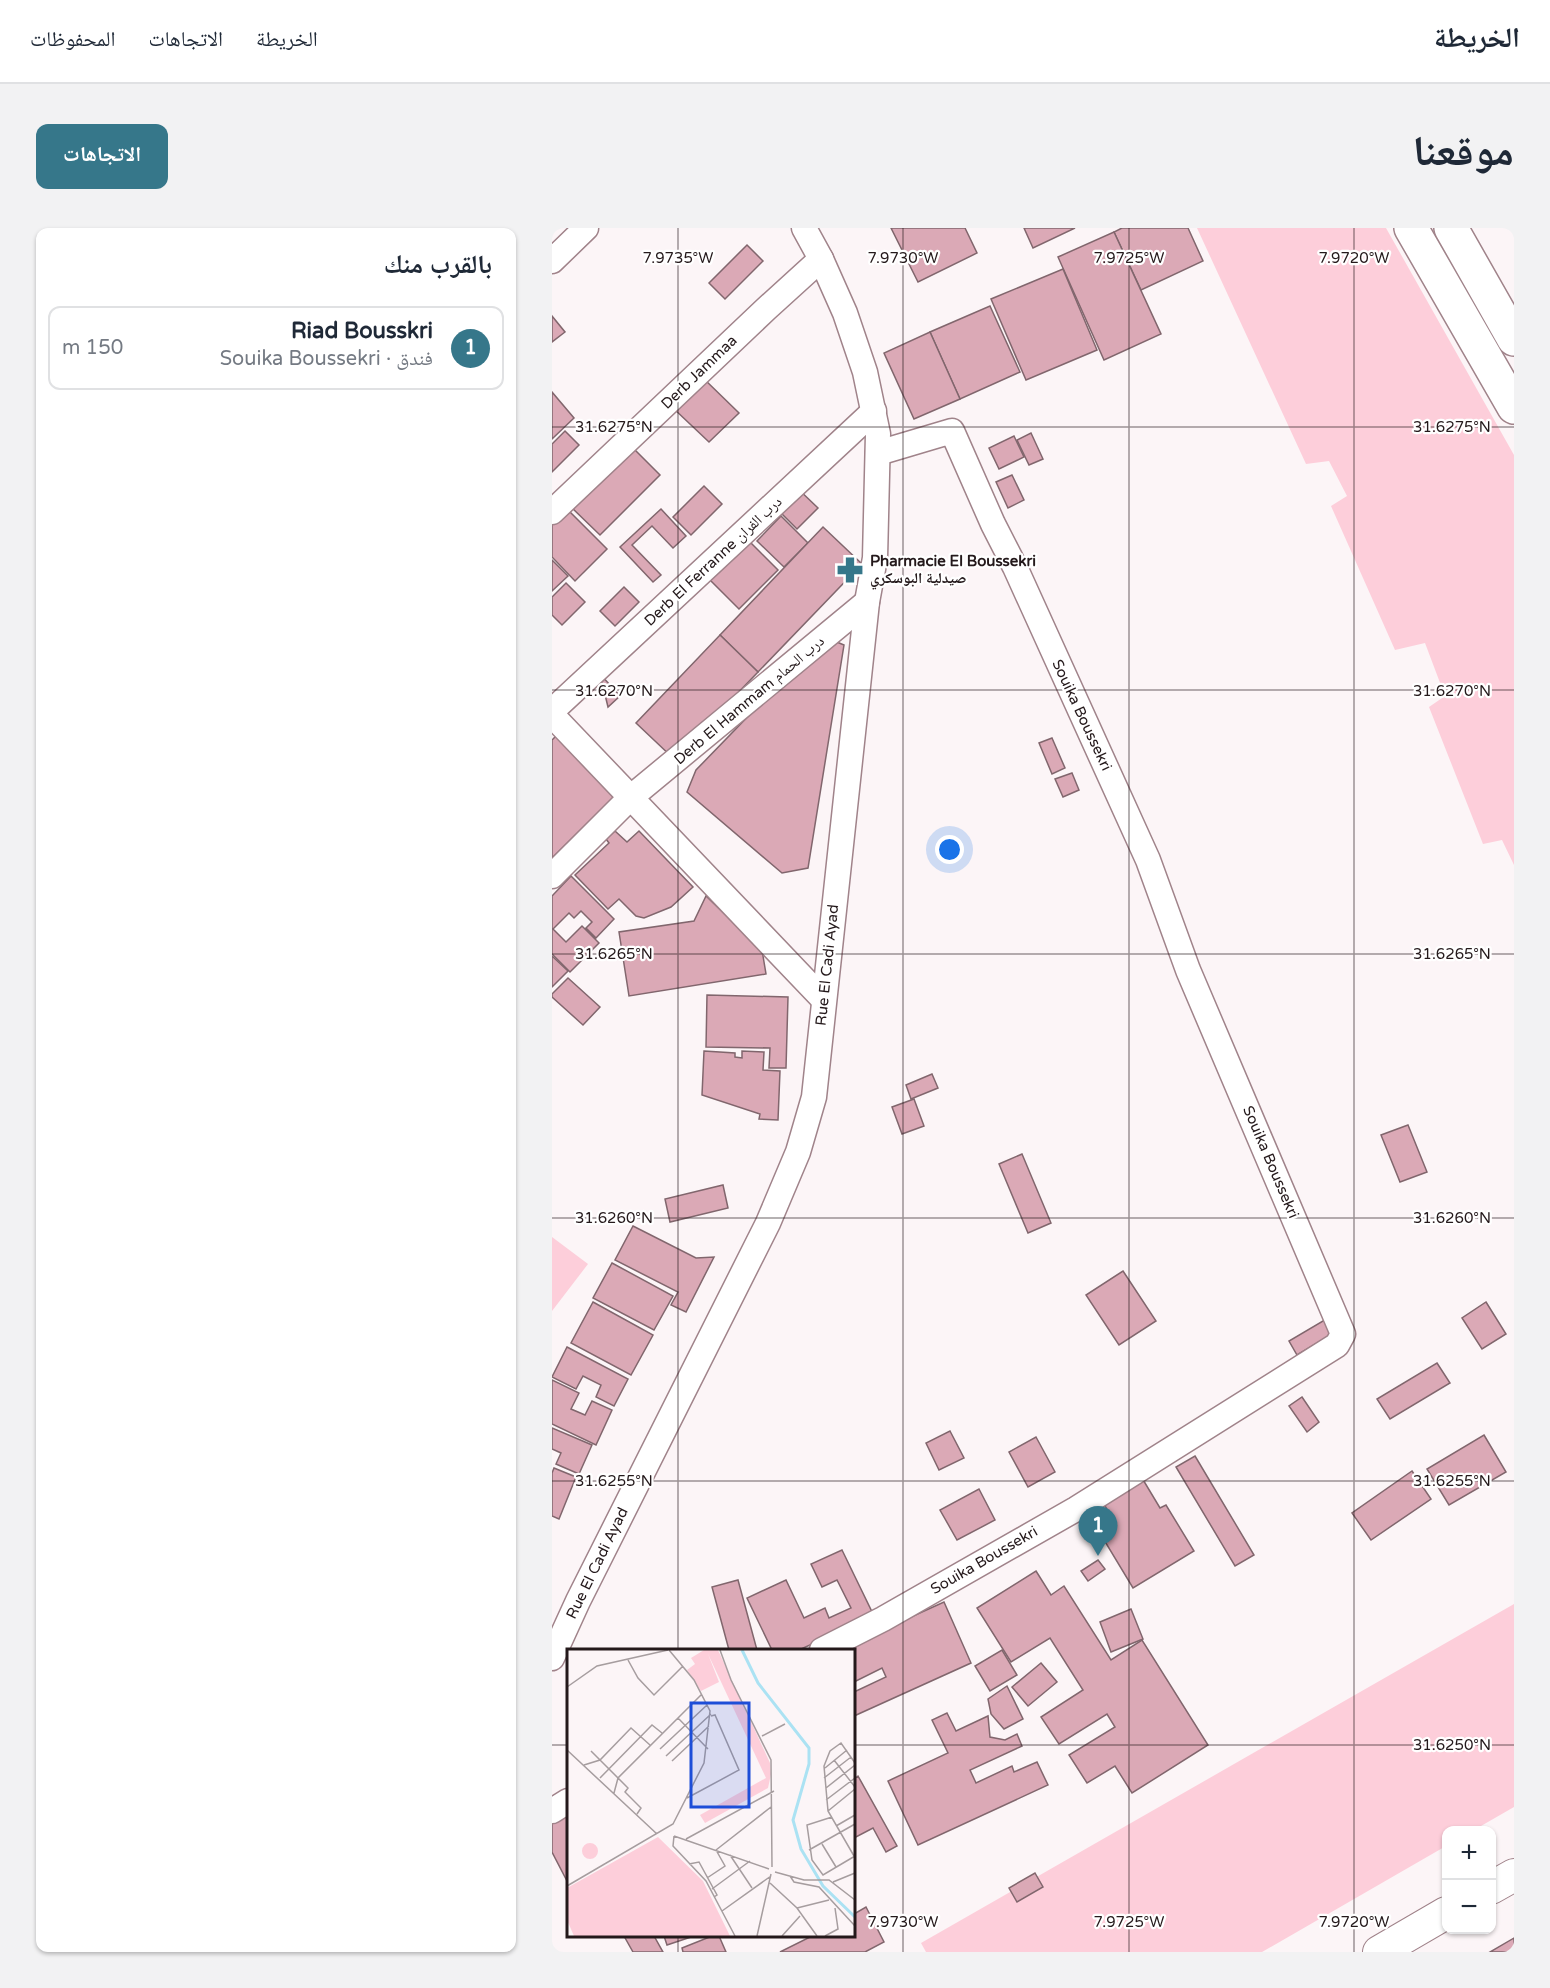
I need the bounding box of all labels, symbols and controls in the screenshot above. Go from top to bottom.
text: الخريطة [1434,21,1520,55]
text: المحفوظات [30,27,115,52]
text: الاتجاهات [148,27,223,52]
text: الخريطة [256,27,318,52]
button: الاتجاهات [36,124,168,189]
text: موقعنا [1413,126,1514,177]
text: بالقرب منك [384,249,492,280]
text: 7.9735°W [643,249,713,267]
text: 7.9730°W [867,249,939,267]
text: 7.9725°W [1094,249,1164,267]
text: 7.9720°W [1318,249,1390,267]
text: Riad Bousskri [291,318,433,344]
street label: Derb Jammaa [657,331,741,413]
text: 150 m [62,336,123,360]
text: 1 [464,336,477,360]
text: فندق · Souika Boussekri [220,347,433,371]
text: 31.6275°N [575,418,653,436]
text: 31.6275°N [1413,418,1491,436]
street label: Derb El Ferranne درب الفران [640,492,786,630]
place label: Pharmacie El Boussekri صيدلية البوسكري [870,552,1036,590]
pharmacy icon: Pharmacie El Boussekri صيدلية البوسكري [835,555,865,585]
street label: Derb El Hammam درب الحمام [670,632,828,769]
street label: Souika Boussekri [1048,656,1116,774]
text: 31.6270°N [575,682,653,700]
text: 31.6270°N [1413,682,1491,700]
your location [935,835,964,864]
street label: Rue El Cadi Ayad [812,903,842,1027]
text: 31.6265°N [575,945,653,963]
text: 31.6265°N [1413,945,1491,963]
street label: Souika Boussekri [1239,1103,1303,1221]
text: 31.6260°N [575,1209,653,1227]
text: 31.6260°N [1413,1209,1491,1227]
text: 31.6255°N [575,1472,653,1490]
text: 31.6255°N [1413,1472,1491,1490]
street label: Rue El Cadi Ayad [562,1504,632,1622]
pin: 1 [1078,1506,1118,1556]
street label: Souika Boussekri [927,1522,1041,1598]
inset map [567,1649,855,1937]
text: 31.6250°N [1413,1736,1491,1754]
map controls [1442,1826,1496,1934]
button: + [1442,1826,1496,1880]
button: − [1442,1880,1496,1934]
text: 7.9730°W [867,1913,939,1931]
text: 7.9725°W [1094,1913,1164,1931]
text: 7.9720°W [1318,1913,1390,1931]

